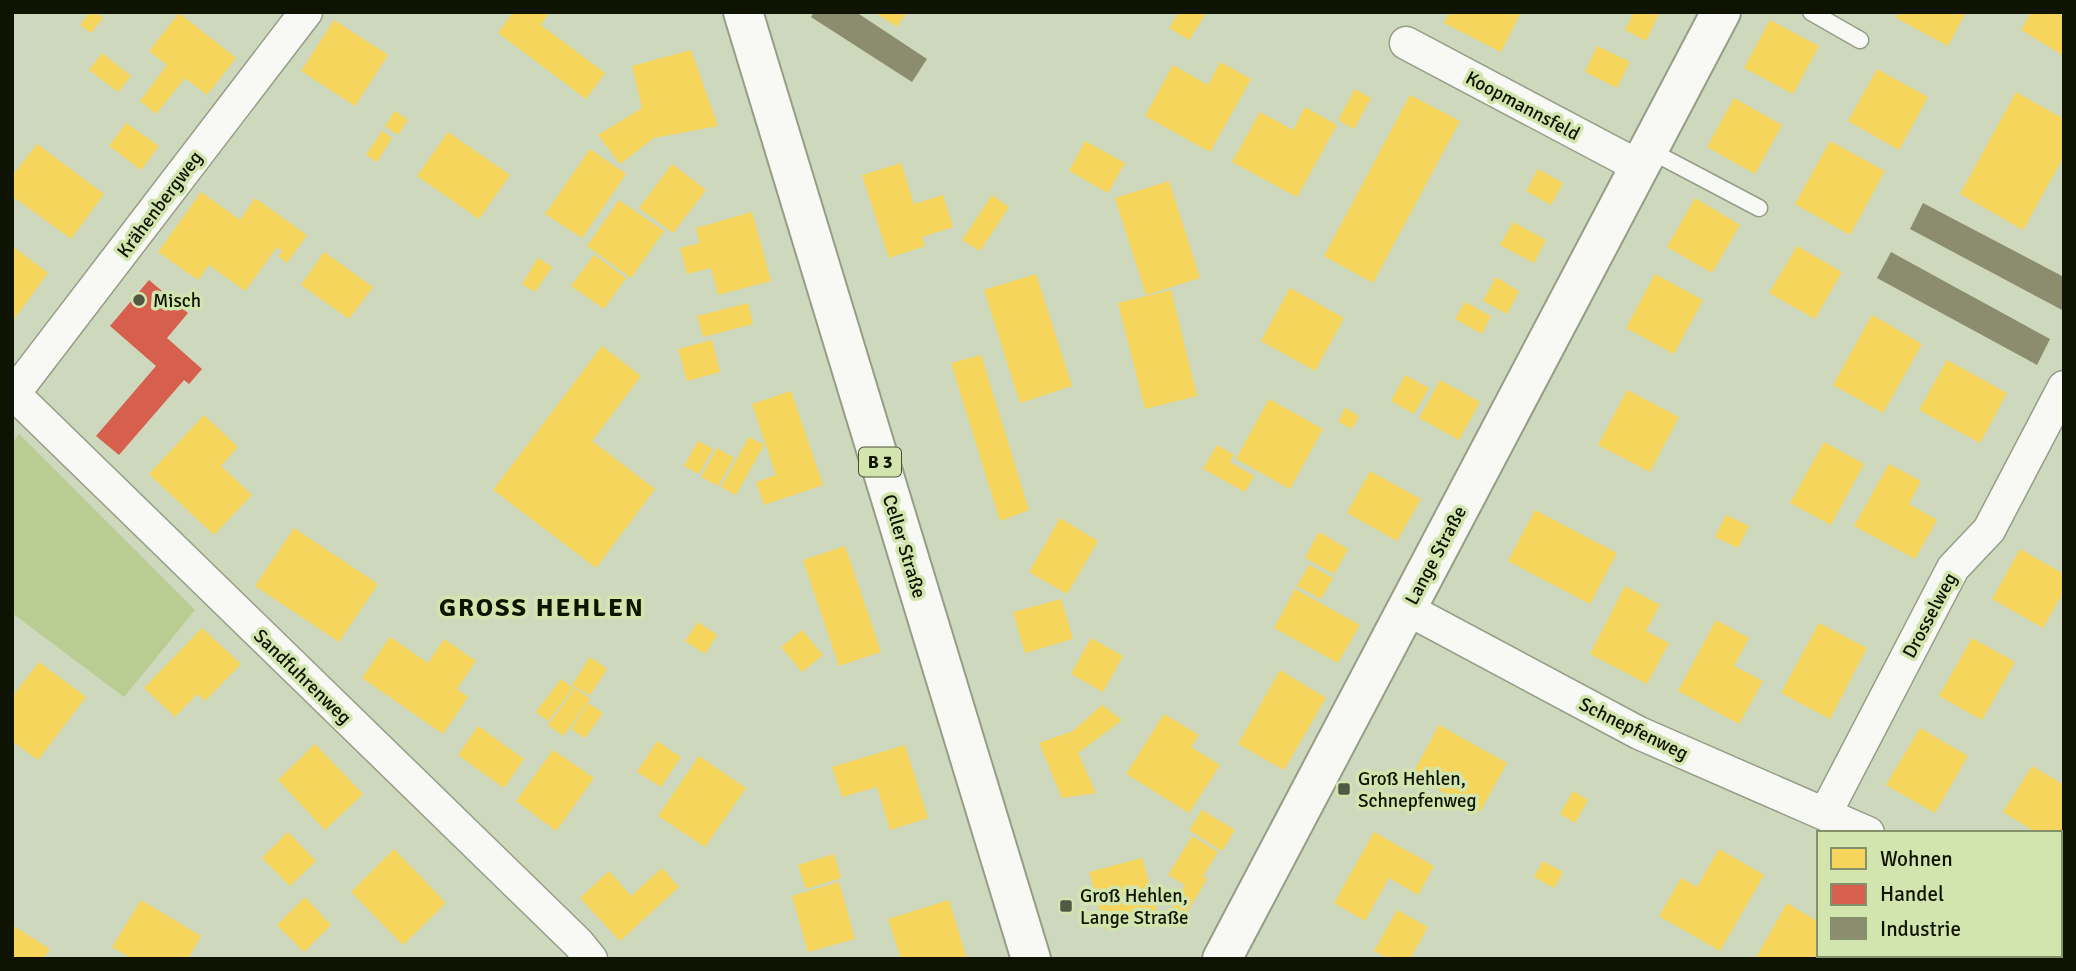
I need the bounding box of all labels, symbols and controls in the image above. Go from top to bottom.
street label: Koopmannsfeld [1461,66,1584,146]
street label: Krähenbergweg [112,146,208,263]
place label: Misch [153,289,201,313]
marker: Misch [131,292,147,308]
road number: B 3 [859,448,901,476]
street label: Celler Straße [877,491,931,601]
street label: Lange Straße [1400,502,1472,609]
street label: Drosselweg [1897,569,1962,662]
district label: GROSS HEHLEN [439,592,645,624]
street label: Sandfuhrenweg [248,624,356,729]
street label: Schnepfenweg [1575,692,1692,766]
place label: Groß Hehlen, Schnepfenweg [1358,767,1477,813]
marker: Groß Hehlen, Schnepfenweg [1336,781,1352,797]
legend [1817,831,2062,957]
text: Wohnen [1880,846,1953,872]
text: Handel [1880,881,1944,907]
place label: Groß Hehlen, Lange Straße [1080,884,1189,930]
marker: Groß Hehlen, Lange Straße [1058,898,1074,914]
text: Industrie [1880,916,1961,942]

